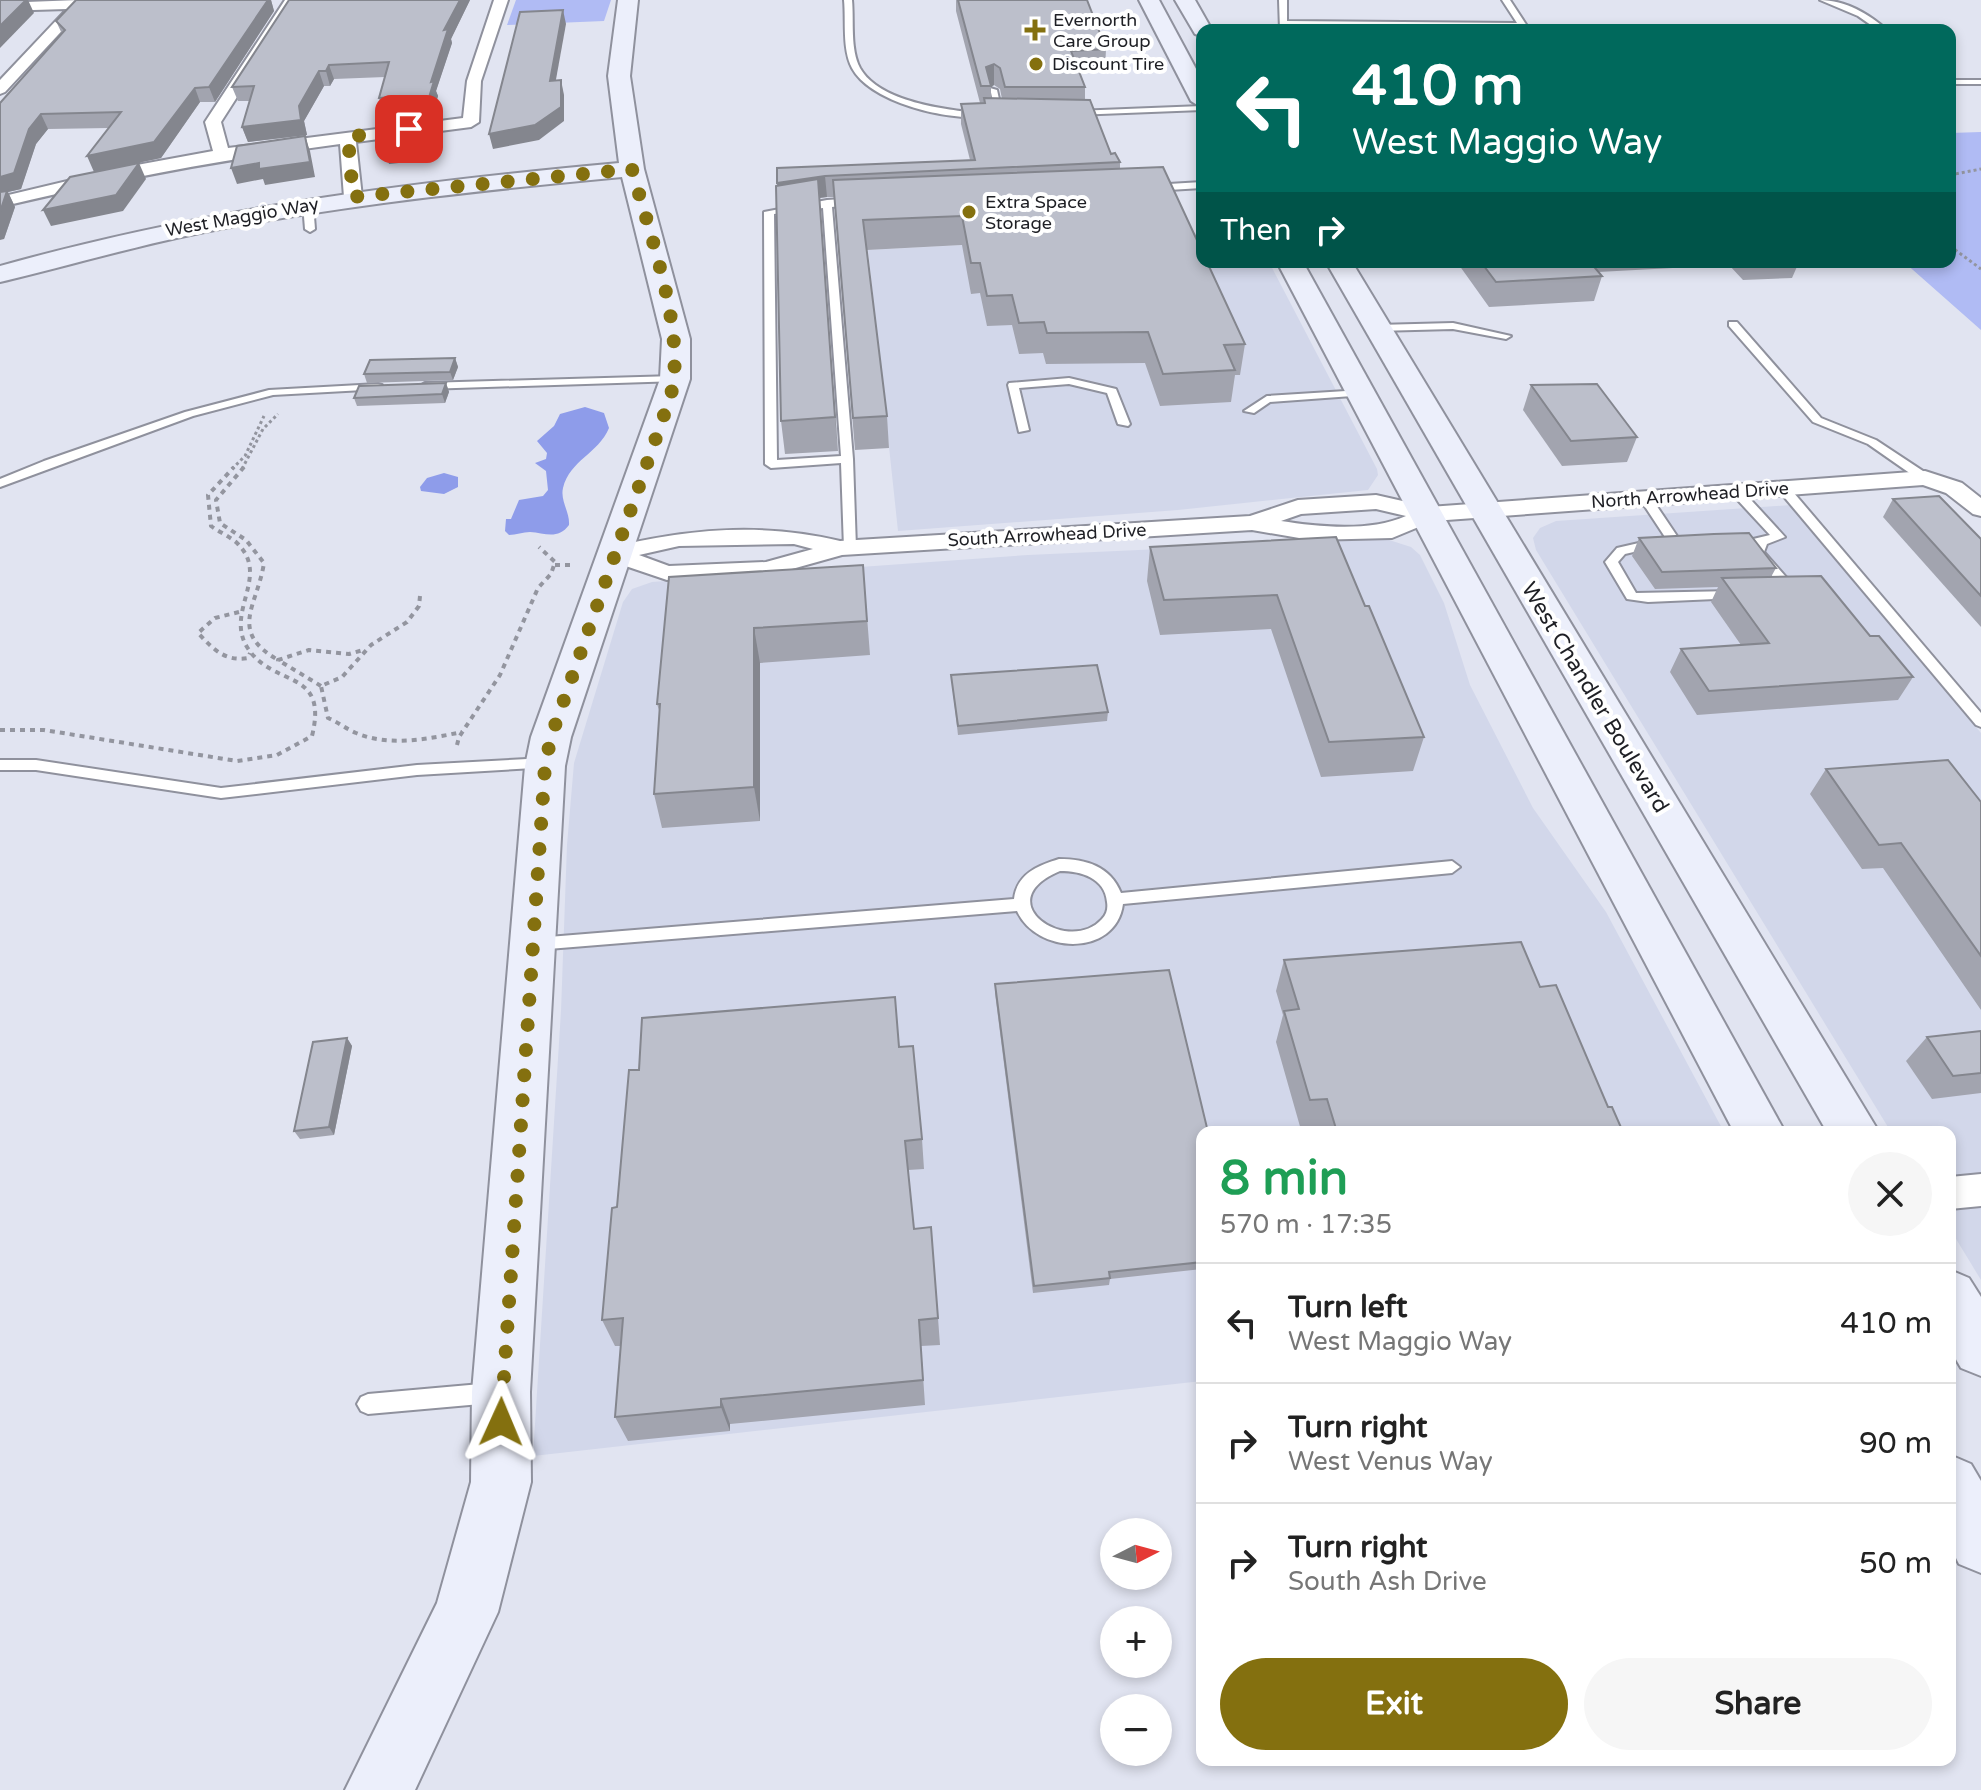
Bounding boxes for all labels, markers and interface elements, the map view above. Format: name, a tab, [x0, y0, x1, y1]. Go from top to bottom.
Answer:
place label: Evernorth Care Group	[1053, 9, 1151, 52]
marker: Evernorth Care Group	[1024, 19, 1046, 41]
place label: Discount Tire	[1052, 53, 1164, 75]
text: 410 m	[1352, 53, 1523, 120]
marker: Discount Tire	[1027, 55, 1045, 73]
icon: left	[1220, 56, 1324, 160]
pin	[375, 95, 443, 163]
icon: arrive	[387, 107, 431, 151]
text: West Maggio Way	[1352, 121, 1662, 164]
place label: Extra Space Storage	[985, 191, 1087, 234]
street label: West Maggio Way	[164, 193, 321, 241]
marker: Extra Space Storage	[960, 203, 978, 221]
icon: right	[1308, 208, 1352, 252]
text: Then	[1220, 212, 1292, 249]
street label: North Arrowhead Drive	[1590, 477, 1790, 513]
street label: South Arrowhead Drive	[947, 519, 1147, 551]
street label: West Chandler Boulevard	[1516, 578, 1674, 817]
text: 8 min	[1220, 1150, 1348, 1208]
button: close	[1848, 1152, 1932, 1236]
text: 570 m · 17:35	[1220, 1209, 1392, 1240]
text: Turn left	[1288, 1289, 1407, 1326]
icon: left	[1220, 1301, 1264, 1345]
text: 410 m	[1840, 1305, 1932, 1342]
text: West Maggio Way	[1288, 1326, 1512, 1357]
position arrow	[459, 1380, 543, 1464]
text: Turn right	[1288, 1409, 1428, 1446]
icon: right	[1220, 1421, 1264, 1465]
text: 90 m	[1859, 1425, 1932, 1462]
text: West Venus Way	[1288, 1446, 1493, 1477]
north arrow	[1100, 1518, 1172, 1590]
map controls	[1100, 1518, 1172, 1766]
text: Turn right	[1288, 1529, 1428, 1566]
icon: right	[1220, 1541, 1264, 1585]
text: 50 m	[1859, 1545, 1932, 1582]
text: South Ash Drive	[1288, 1566, 1487, 1597]
button: +	[1100, 1606, 1172, 1678]
button: Exit	[1220, 1658, 1568, 1750]
button: Share	[1584, 1658, 1932, 1750]
button: −	[1100, 1694, 1172, 1766]

